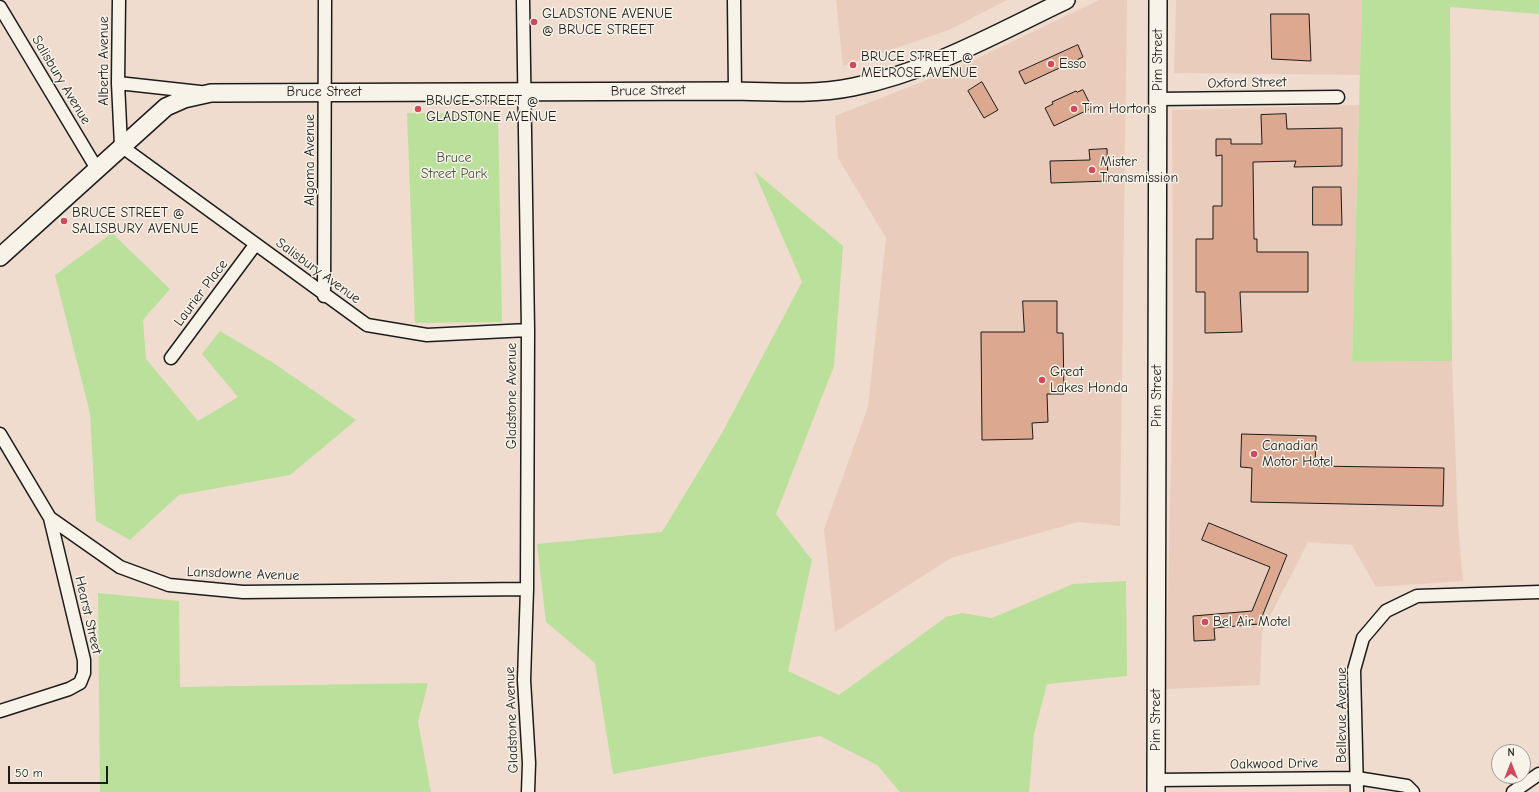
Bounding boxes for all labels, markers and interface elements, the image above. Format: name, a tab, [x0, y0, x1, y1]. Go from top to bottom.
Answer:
place label: GLADSTONE AVENUE @ BRUCE STREET	[542, 6, 672, 38]
street label: Alberta Avenue	[96, 16, 112, 106]
marker: GLADSTONE AVENUE @ BRUCE STREET	[529, 17, 539, 27]
street label: Pim Street	[1150, 29, 1166, 91]
street label: Salisbury Avenue	[28, 32, 94, 128]
place label: BRUCE STREET @ MELROSE AVENUE	[861, 49, 977, 82]
place label: Esso	[1059, 56, 1086, 72]
marker: Esso	[1046, 59, 1056, 69]
marker: BRUCE STREET @ MELROSE AVENUE	[848, 60, 858, 70]
street label: Oxford Street	[1207, 74, 1287, 92]
street label: Bruce Street	[610, 82, 686, 100]
street label: Bruce Street	[287, 84, 361, 100]
place label: BRUCE STREET @ GLADSTONE AVENUE	[426, 93, 556, 126]
place label: Tim Hortons	[1082, 101, 1156, 117]
marker: BRUCE STREET @ GLADSTONE AVENUE	[413, 104, 423, 114]
marker: Tim Hortons	[1069, 104, 1079, 114]
street label: Algoma Avenue	[302, 114, 318, 206]
park label: Bruce Street Park	[421, 150, 487, 182]
place label: Mister Transmission	[1100, 154, 1178, 186]
marker: Mister Transmission	[1087, 165, 1097, 175]
place label: BRUCE STREET @ SALISBURY AVENUE	[72, 205, 199, 238]
marker: BRUCE STREET @ SALISBURY AVENUE	[59, 216, 69, 226]
street label: Salisbury Avenue	[272, 235, 364, 307]
street label: Laurier Place	[171, 256, 231, 330]
street label: Gladstone Avenue	[504, 343, 520, 449]
place label: Great Lakes Honda	[1050, 364, 1128, 396]
street label: Pim Street	[1149, 365, 1165, 427]
marker: Great Lakes Honda	[1037, 375, 1047, 385]
place label: Canadian Motor Hotel	[1262, 438, 1333, 470]
marker: Canadian Motor Hotel	[1249, 449, 1259, 459]
street label: Lansdowne Avenue	[186, 564, 300, 584]
street label: Hearst Street	[71, 574, 105, 656]
place label: Bel Air Motel	[1213, 614, 1291, 630]
marker: Bel Air Motel	[1200, 617, 1210, 627]
street label: Gladstone Avenue	[502, 666, 522, 774]
street label: Bellevue Avenue	[1334, 667, 1350, 763]
street label: Pim Street	[1148, 689, 1164, 751]
north arrow	[1491, 744, 1531, 784]
text: N	[1507, 746, 1515, 759]
street label: Oakwood Drive	[1230, 755, 1318, 773]
scale bar	[10, 758, 110, 784]
text: 50 m	[15, 766, 43, 780]

